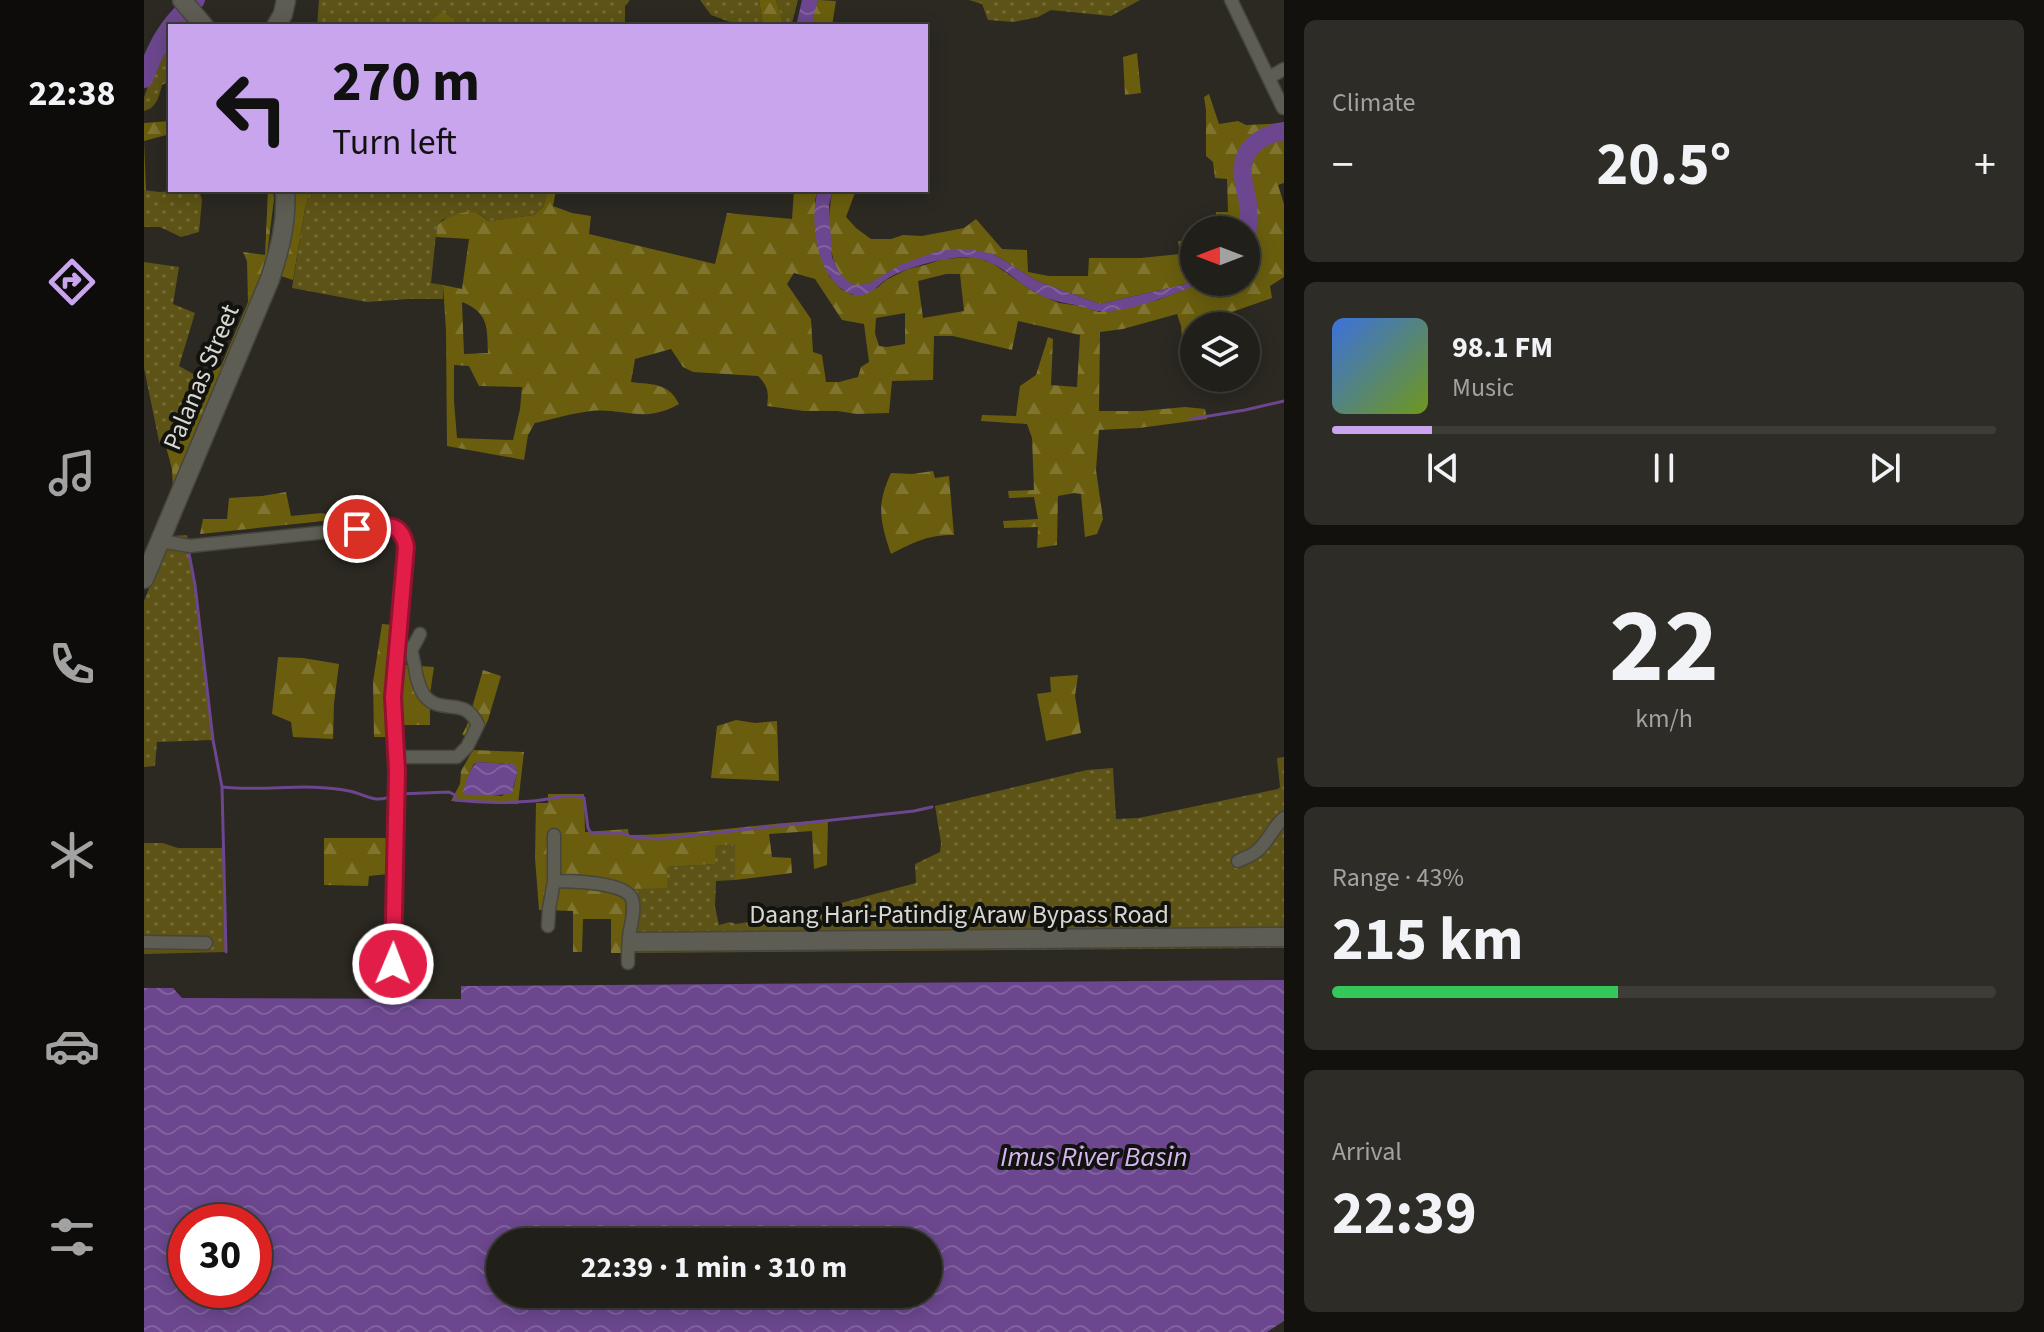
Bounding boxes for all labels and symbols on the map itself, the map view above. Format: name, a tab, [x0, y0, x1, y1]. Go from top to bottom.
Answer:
north arrow	[1180, 216, 1260, 296]
street label: Palanas Street	[154, 298, 248, 456]
pin	[323, 495, 391, 563]
street label: Daang Hari-Patindig Araw Bypass Road	[749, 896, 1169, 933]
position arrow	[351, 922, 435, 1006]
water label: Imus River Basin	[1000, 1137, 1188, 1177]
speed limit sign: 30	[168, 1204, 272, 1308]

